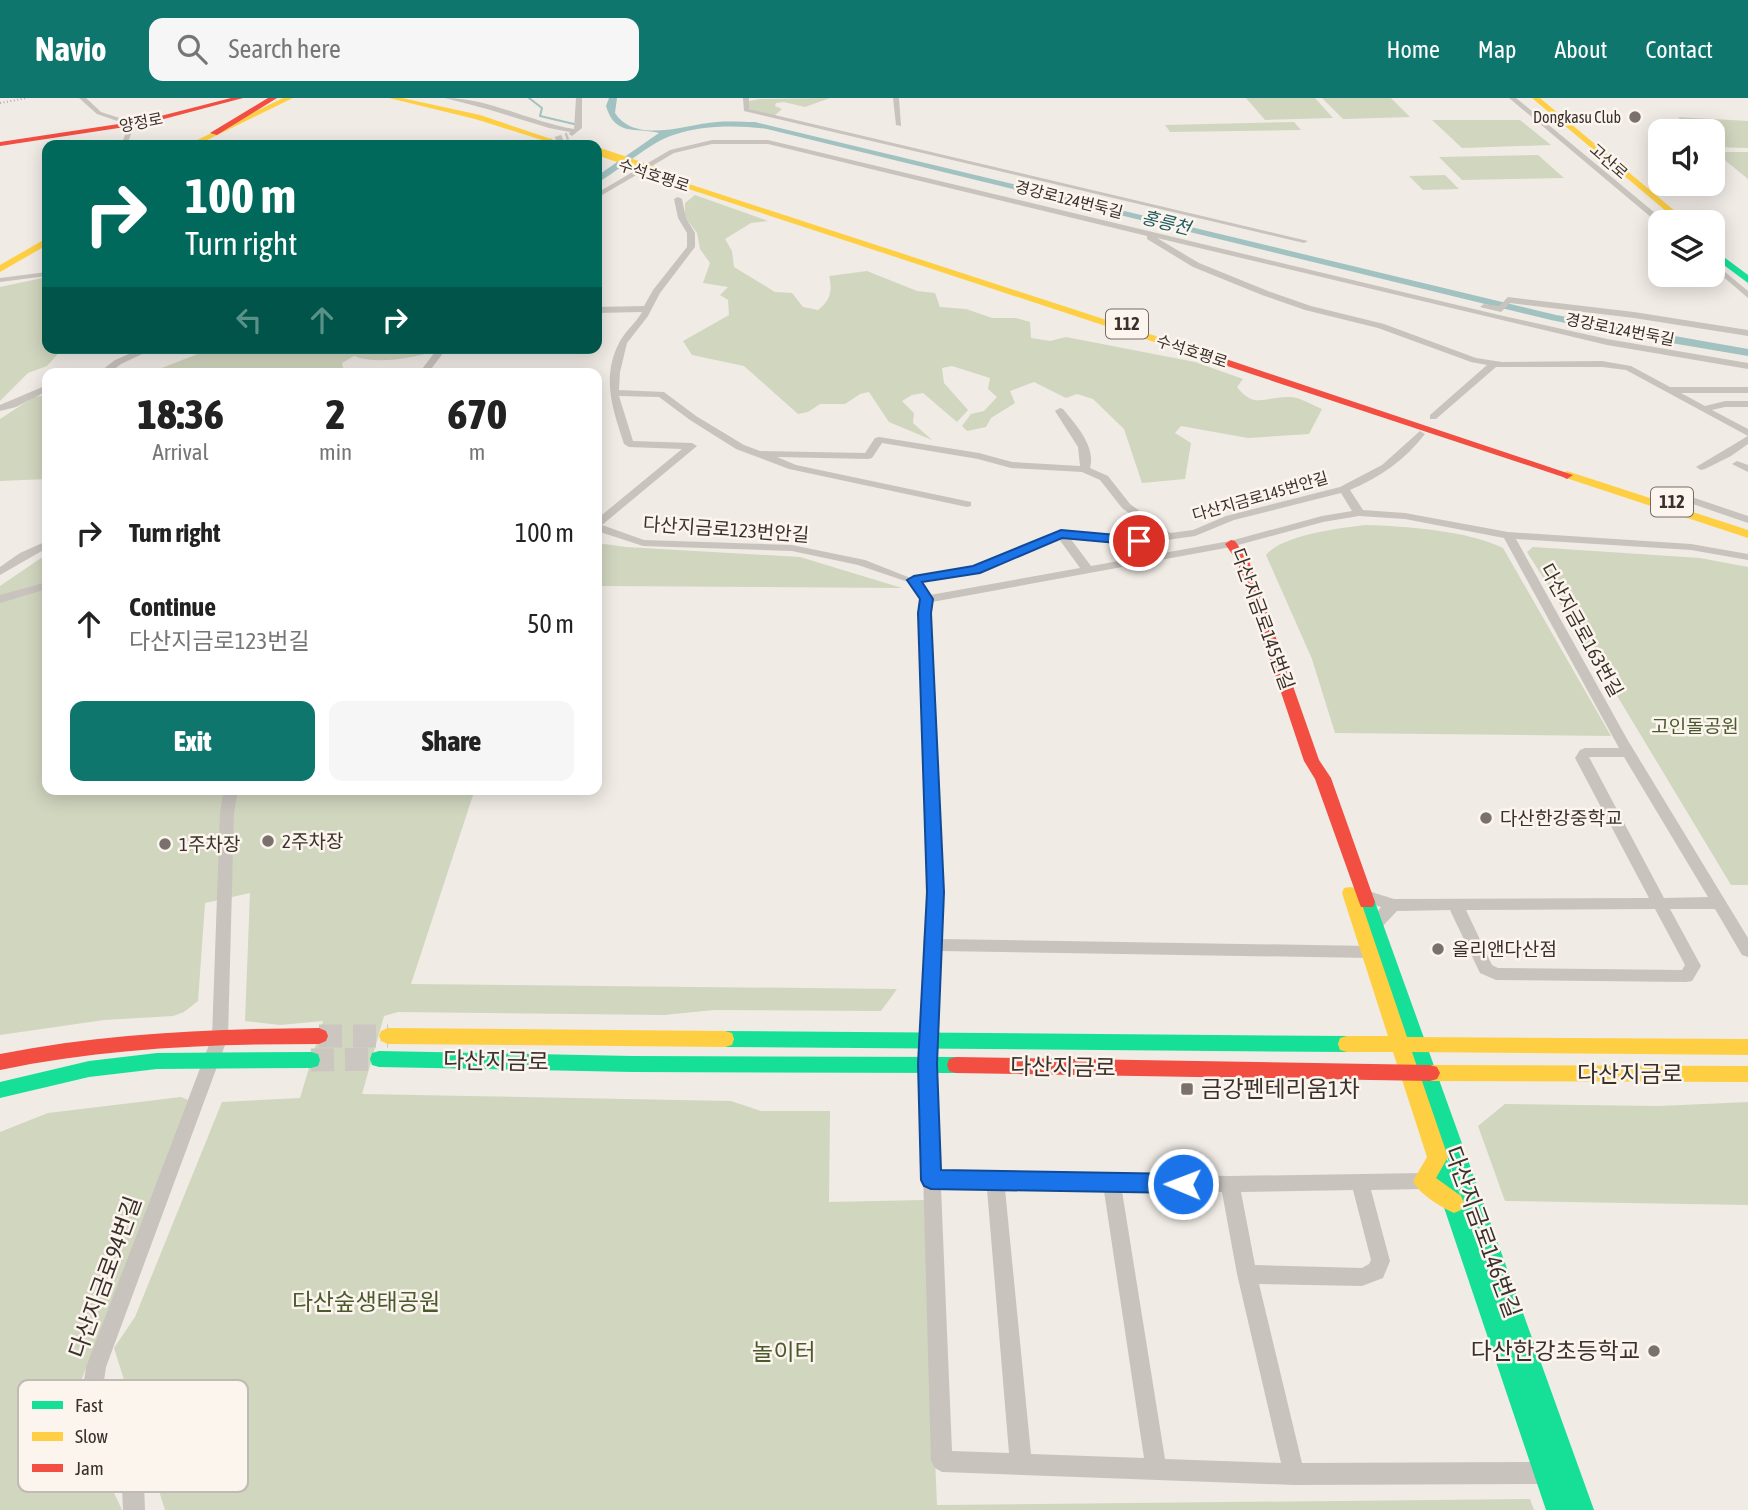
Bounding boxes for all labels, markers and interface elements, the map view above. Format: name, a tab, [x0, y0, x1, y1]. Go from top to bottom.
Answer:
search box	[149, 18, 639, 81]
text: Navio	[35, 30, 107, 68]
icon: search	[173, 30, 211, 68]
text: Search here	[229, 34, 341, 64]
text: Home	[1386, 36, 1440, 63]
text: Map	[1478, 36, 1516, 63]
text: About	[1554, 36, 1607, 63]
text: Contact	[1645, 36, 1713, 63]
place label: Dongkasu Club	[1533, 108, 1621, 127]
street label: 양정로	[118, 109, 165, 135]
marker: Dongkasu Club	[1627, 109, 1643, 125]
map controls	[1648, 119, 1725, 287]
button: sound	[1648, 119, 1725, 196]
street label: 고산로	[1586, 140, 1632, 182]
street label: 수석호평로	[616, 155, 692, 195]
text: 100 m	[185, 167, 296, 223]
icon: right	[70, 168, 161, 259]
street label: 경강로124번둑길	[1013, 177, 1125, 221]
water label: 홍릉천	[1139, 206, 1195, 239]
button: layers	[1648, 210, 1725, 287]
text: Turn right	[185, 225, 298, 262]
icon: left	[230, 301, 268, 339]
icon: ahead	[303, 301, 341, 339]
icon: right	[376, 301, 414, 339]
road number: 112	[1106, 309, 1148, 338]
street label: 경강로124번둑길	[1564, 310, 1676, 348]
street label: 수석호평로	[1154, 331, 1230, 371]
text: 18:36	[137, 390, 224, 438]
text: 2	[326, 390, 345, 438]
text: 670	[447, 390, 507, 438]
text: Arrival	[152, 439, 209, 465]
text: min	[319, 439, 352, 465]
text: m	[469, 439, 485, 465]
street label: 다산지금로145번안길	[1190, 468, 1330, 524]
road number: 112	[1651, 488, 1693, 516]
pin	[1109, 511, 1169, 571]
street label: 다산지금로123번안길	[642, 512, 810, 546]
icon: right	[70, 514, 108, 552]
text: Turn right	[129, 518, 220, 548]
text: 100 m	[515, 518, 574, 548]
icon: arrive	[1120, 522, 1158, 560]
street label: 다산지금로145번길	[1227, 545, 1299, 693]
street label: 다산지금로163번길	[1536, 559, 1628, 701]
text: Continue	[129, 592, 216, 622]
icon: ahead	[70, 605, 108, 643]
text: 50 m	[527, 609, 574, 639]
text: 다산지금로123번길	[129, 628, 310, 654]
button: Exit	[70, 701, 315, 781]
button: Share	[329, 701, 574, 781]
park label: 고인돌공원	[1651, 715, 1739, 737]
place label: 다산한강중학교	[1500, 807, 1622, 829]
marker: 다산한강중학교	[1478, 810, 1494, 826]
place label: 2주차장	[282, 830, 343, 852]
place label: 1주차장	[179, 833, 240, 855]
marker: 2주차장	[260, 833, 276, 849]
marker: 1주차장	[157, 836, 173, 852]
place label: 올리앤다산점	[1452, 938, 1557, 960]
marker: 올리앤다산점	[1430, 941, 1446, 957]
street label: 다산지금로	[443, 1047, 549, 1075]
street label: 다산지금로	[1010, 1053, 1116, 1081]
street label: 다산지금로	[1577, 1061, 1683, 1087]
place label: 금강펜테리움1차	[1201, 1076, 1360, 1102]
marker: 금강펜테리움1차	[1179, 1081, 1195, 1097]
street label: 다산지금로146번길	[1440, 1143, 1526, 1321]
position arrow	[1146, 1147, 1220, 1221]
street label: 다산지금로94번길	[64, 1193, 146, 1361]
park label: 다산숲생태공원	[292, 1289, 440, 1315]
place label: 다산한강초등학교	[1471, 1338, 1640, 1364]
park label: 놀이터	[752, 1339, 816, 1365]
marker: 다산한강초등학교	[1646, 1343, 1662, 1359]
legend	[18, 1380, 248, 1492]
text: Fast	[75, 1394, 103, 1416]
text: Slow	[75, 1425, 109, 1447]
text: Jam	[75, 1457, 104, 1479]

